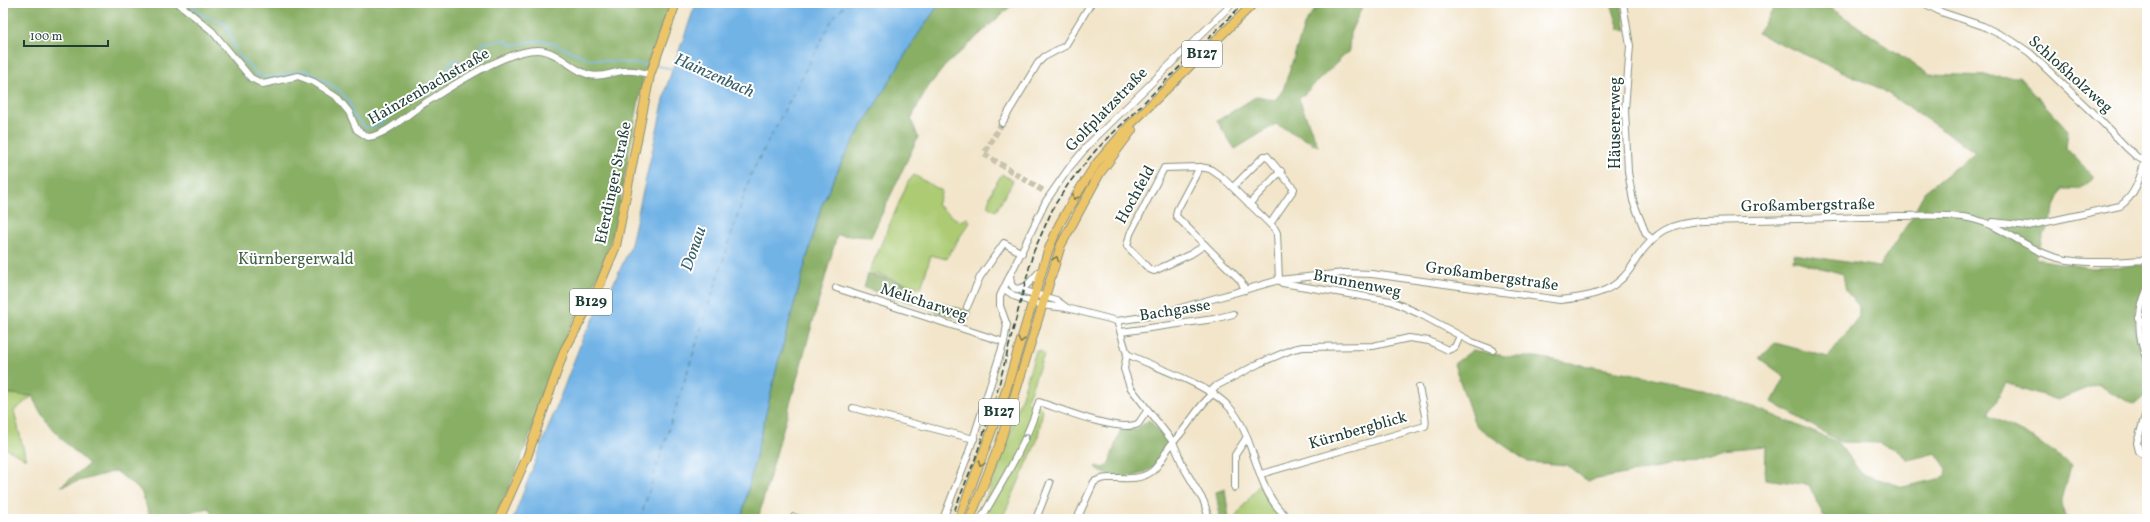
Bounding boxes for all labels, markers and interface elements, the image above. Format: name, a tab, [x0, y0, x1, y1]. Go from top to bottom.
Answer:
scale bar	[24, 22, 108, 48]
text: 100 m	[30, 29, 63, 45]
street label: Schloßholzweg	[2023, 31, 2117, 119]
road number: B127	[1182, 41, 1222, 67]
street label: Hainzenbachstraße	[364, 43, 494, 131]
water label: Hainzenbach	[670, 48, 758, 104]
street label: Golfplatzstraße	[1061, 63, 1153, 157]
street label: Häusererweg	[1605, 77, 1627, 169]
street label: Eferdinger Straße	[590, 120, 638, 246]
street label: Hochfeld	[1111, 162, 1161, 228]
one-way arrow	[1072, 193, 1079, 200]
street label: Großambergstraße	[1741, 194, 1875, 218]
water label: Donau	[676, 223, 712, 274]
park label: Kürnbergerwald	[238, 249, 354, 271]
one-way arrow	[1051, 255, 1060, 262]
street label: Großambergstraße	[1424, 257, 1560, 297]
street label: Brunnenweg	[1311, 265, 1403, 303]
street label: Melicharweg	[877, 279, 971, 327]
road number: B129	[570, 289, 612, 315]
street label: Bachgasse	[1138, 295, 1212, 327]
one-way arrow	[1017, 336, 1026, 343]
road number: B127	[979, 399, 1019, 425]
street label: Kürnbergblick	[1306, 406, 1410, 455]
one-way arrow	[1022, 432, 1030, 440]
one-way arrow	[977, 460, 986, 467]

